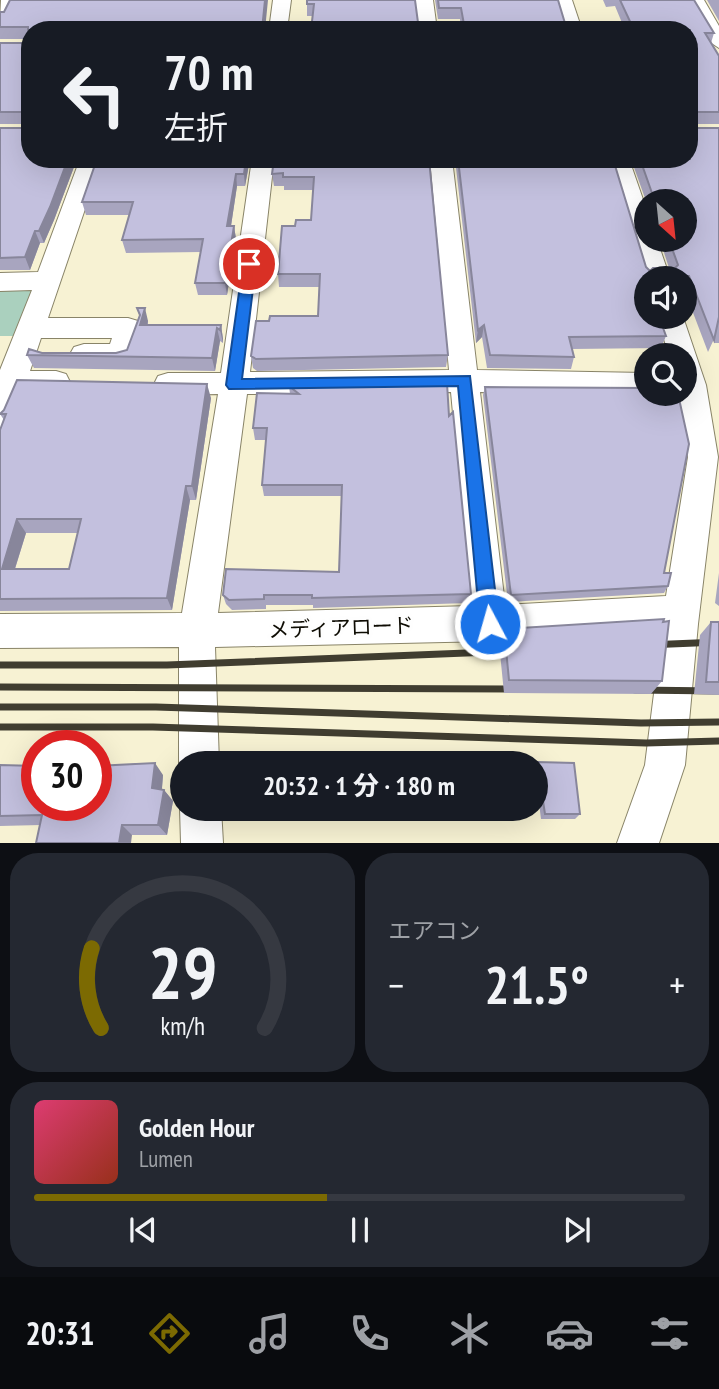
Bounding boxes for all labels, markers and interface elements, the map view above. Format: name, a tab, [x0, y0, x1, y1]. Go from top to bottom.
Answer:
text: 70 m	[164, 40, 253, 104]
icon: left	[49, 49, 140, 140]
text: 左折	[164, 106, 228, 148]
north arrow	[634, 189, 696, 252]
map controls	[634, 189, 697, 406]
pin	[219, 234, 279, 294]
icon: arrive	[230, 245, 268, 283]
button: sound	[634, 266, 697, 329]
button: search	[634, 343, 697, 406]
position arrow	[453, 587, 527, 661]
street label: メディアロード	[268, 611, 414, 644]
speed limit sign: 30	[21, 730, 112, 821]
text: 20:32 · 1 分 · 180 m	[263, 769, 455, 802]
text: エアコン	[389, 916, 481, 945]
text: 29	[147, 925, 217, 1019]
text: 21.5°	[484, 951, 589, 1018]
text: −	[389, 960, 404, 1009]
text: +	[669, 960, 685, 1009]
text: km/h	[160, 1010, 204, 1042]
text: Golden Hour	[139, 1111, 254, 1144]
text: Lumen	[139, 1144, 193, 1173]
icon: previous	[124, 1211, 162, 1249]
icon: pause	[341, 1211, 379, 1249]
icon: next	[558, 1211, 596, 1249]
icon: directions	[145, 1309, 194, 1358]
icon: music	[245, 1309, 294, 1358]
icon: phone	[345, 1309, 394, 1358]
icon: climate	[445, 1309, 494, 1358]
icon: car	[545, 1309, 594, 1358]
icon: filters	[645, 1309, 694, 1358]
text: 20:31	[25, 1312, 95, 1354]

